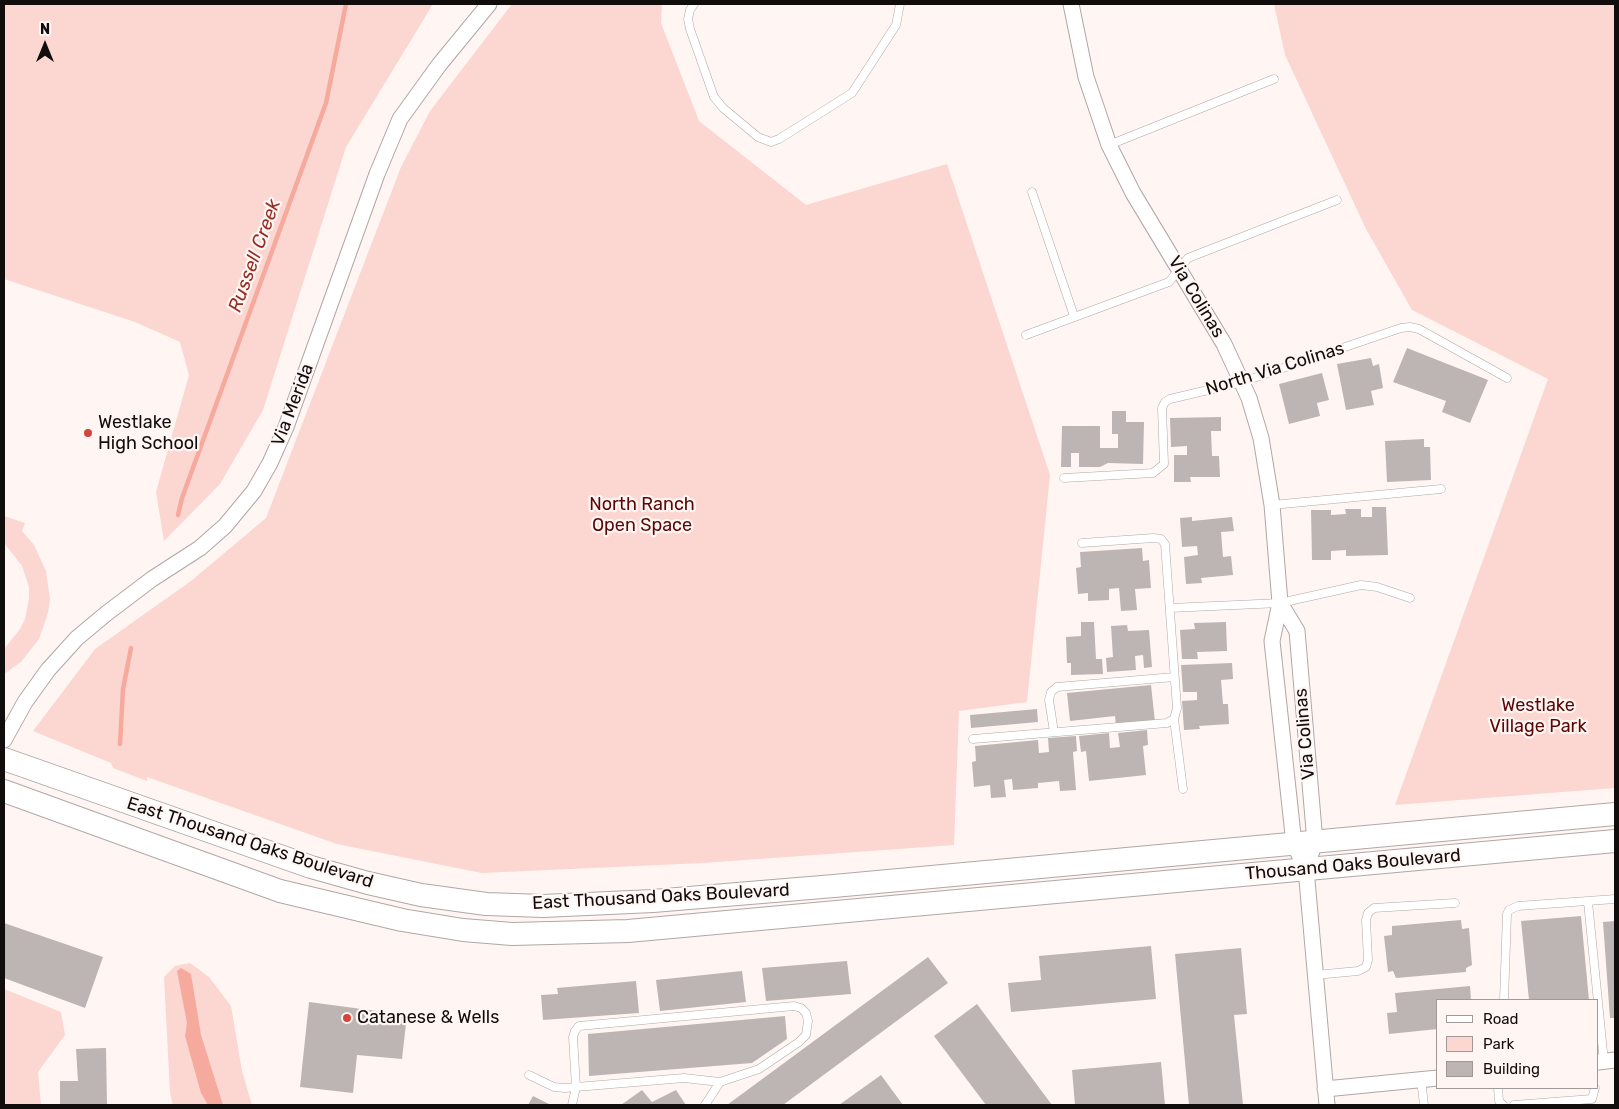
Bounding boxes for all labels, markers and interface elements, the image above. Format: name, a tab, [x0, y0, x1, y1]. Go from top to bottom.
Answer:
north arrow	[20, 20, 70, 70]
text: N	[40, 21, 50, 38]
water label: Russell Creek	[224, 196, 286, 316]
street label: Via Colinas	[1163, 252, 1229, 342]
street label: North Via Colinas	[1203, 338, 1347, 400]
street label: Via Merida	[267, 361, 319, 449]
place label: Westlake High School	[98, 412, 198, 454]
marker: Westlake High School	[82, 427, 94, 439]
park label: North Ranch Open Space	[589, 494, 695, 536]
street label: Via Colinas	[1290, 687, 1320, 781]
park label: Westlake Village Park	[1489, 695, 1587, 738]
street label: East Thousand Oaks Boulevard	[124, 793, 376, 893]
street label: Thousand Oaks Boulevard	[1244, 845, 1462, 885]
street label: East Thousand Oaks Boulevard	[532, 879, 790, 915]
legend	[1436, 999, 1599, 1089]
place label: Catanese & Wells	[357, 1007, 499, 1029]
text: Road	[1483, 1010, 1519, 1028]
marker: Catanese & Wells	[341, 1012, 353, 1024]
text: Park	[1483, 1035, 1514, 1053]
text: Building	[1483, 1060, 1540, 1078]

